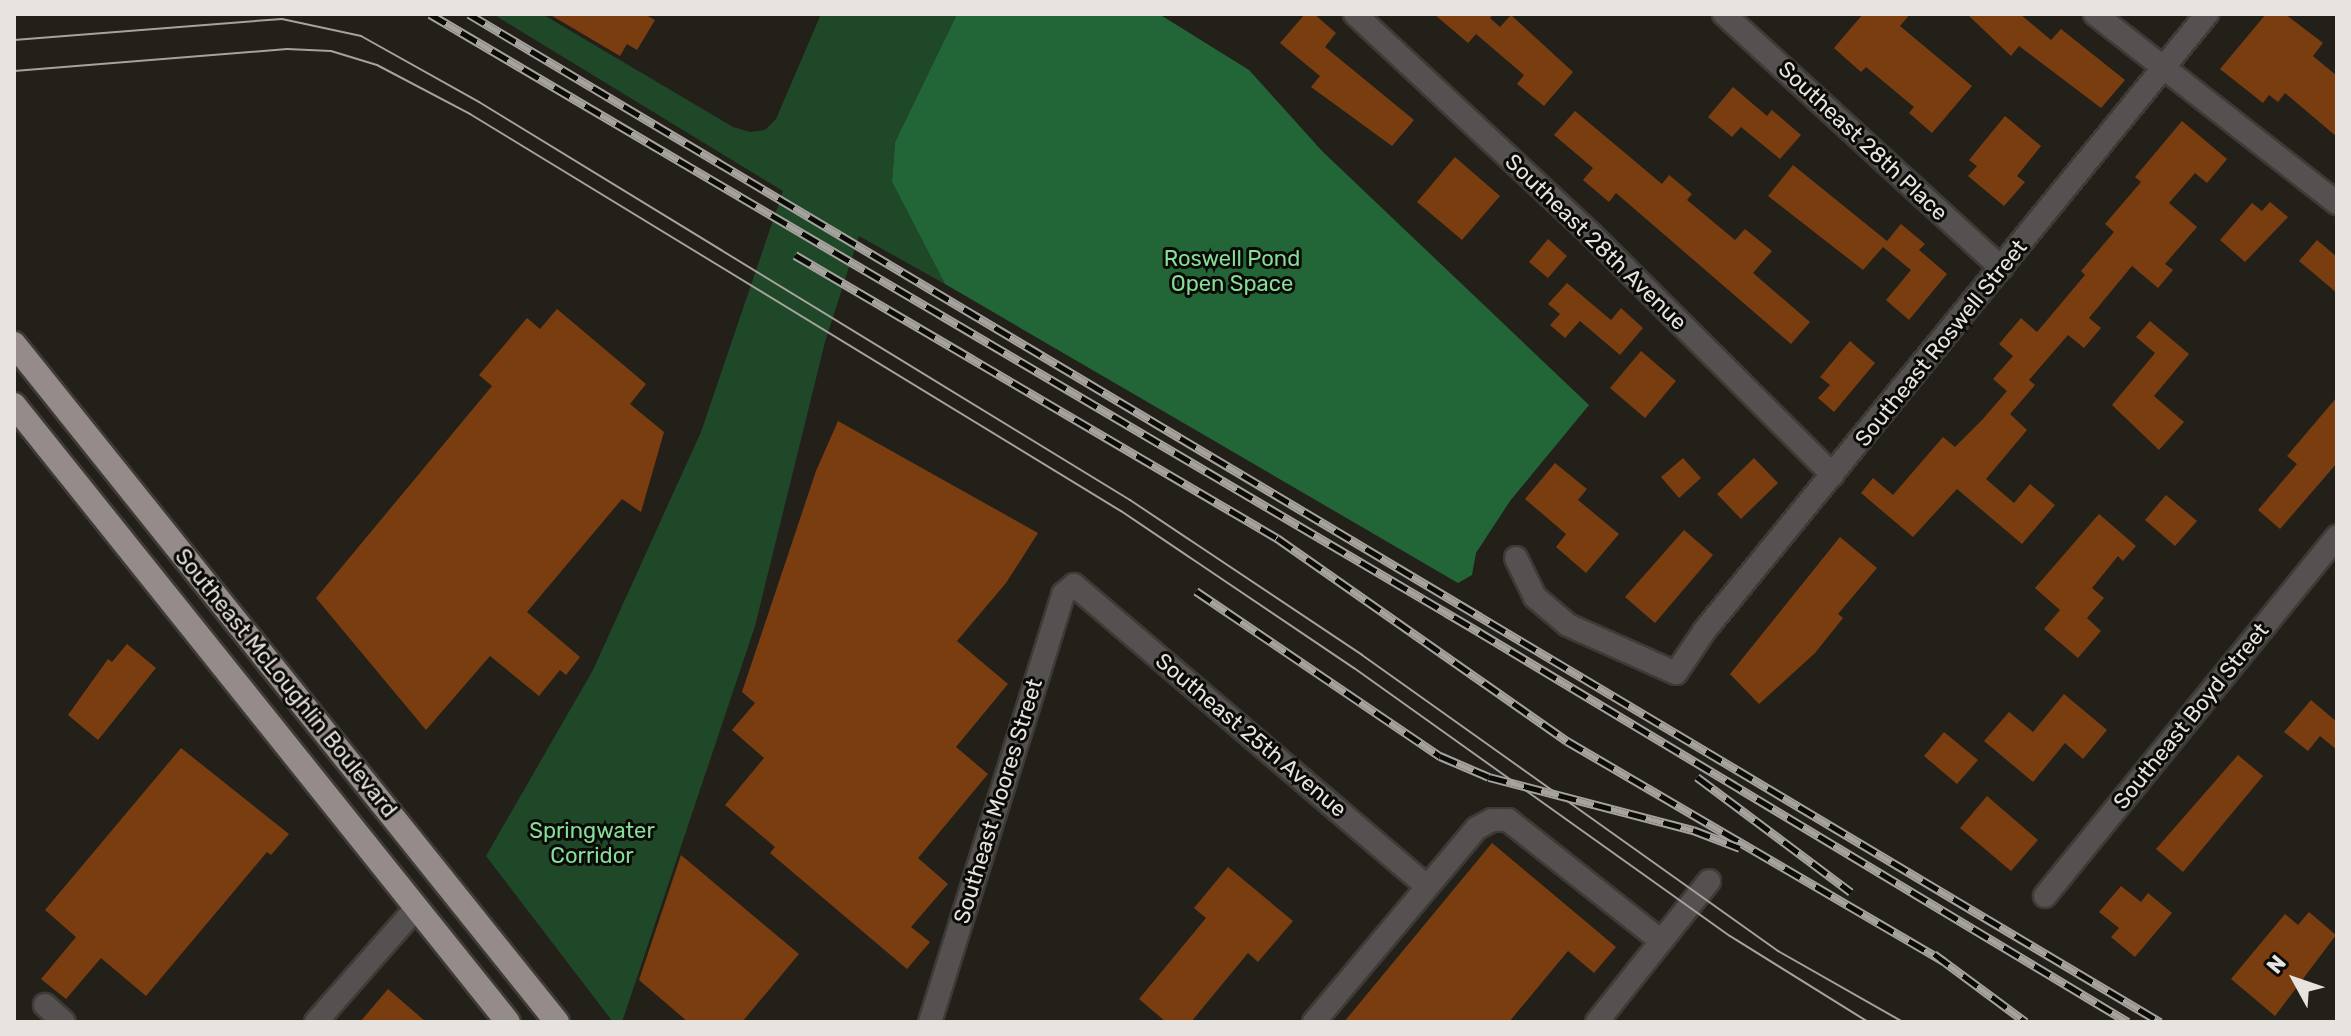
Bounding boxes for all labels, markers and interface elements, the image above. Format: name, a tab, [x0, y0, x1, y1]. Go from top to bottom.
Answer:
street label: Southeast 28th Place	[1773, 56, 1953, 226]
street label: Southeast 28th Avenue	[1500, 148, 1692, 336]
street label: Southeast Roswell Street	[1849, 234, 2033, 452]
park label: Roswell Pond Open Space	[1164, 245, 1300, 296]
street label: Southeast McLoughlin Boulevard	[169, 543, 403, 823]
street label: Southeast Boyd Street	[2108, 618, 2274, 814]
street label: Southeast 25th Avenue	[1150, 647, 1352, 823]
street label: Southeast Moores Street	[948, 675, 1048, 927]
park label: Springwater Corridor	[529, 817, 655, 868]
north arrow	[2255, 940, 2335, 1020]
text: N	[2261, 950, 2292, 979]

